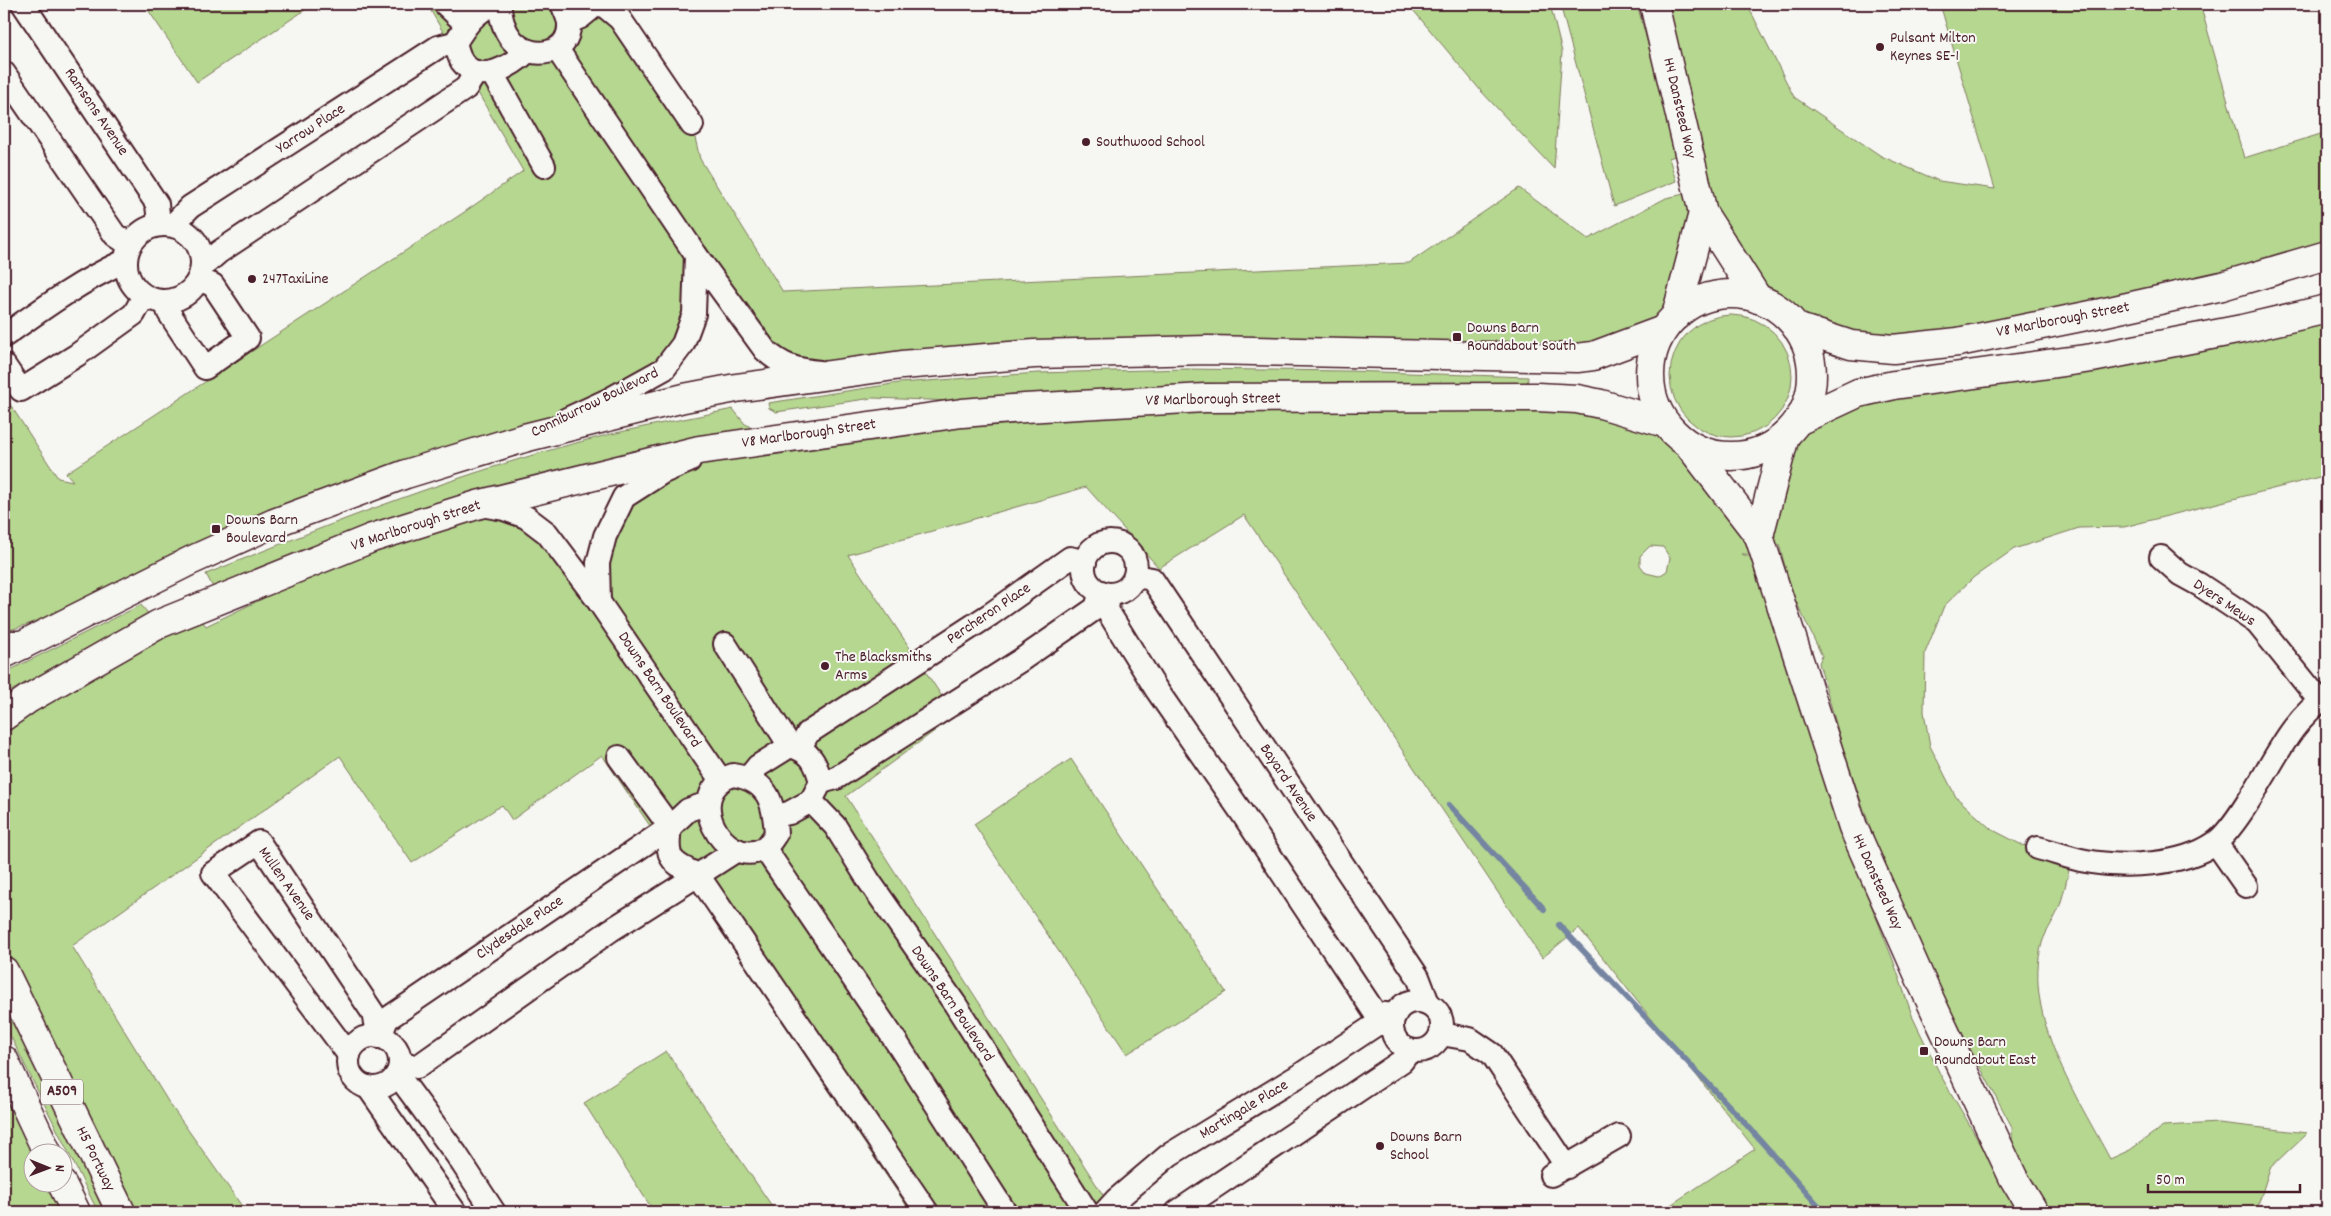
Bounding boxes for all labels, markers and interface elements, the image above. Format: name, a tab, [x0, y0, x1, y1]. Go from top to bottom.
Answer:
place label: Pulsant Milton Keynes SE-1	[1890, 27, 1976, 68]
marker: Pulsant Milton Keynes SE-1	[1874, 41, 1886, 53]
street label: H4 Dansteed Way	[1656, 55, 1702, 161]
street label: Ramsons Avenue	[58, 63, 134, 161]
street label: Yarrow Place	[272, 98, 350, 160]
place label: Southwood School	[1096, 131, 1205, 154]
marker: Southwood School	[1080, 136, 1092, 148]
place label: 247TaxiLine	[262, 268, 328, 291]
marker: 247TaxiLine	[246, 273, 258, 285]
street label: V8 Marlborough Street	[1994, 296, 2132, 344]
place label: Downs Barn Roundabout South	[1467, 317, 1576, 358]
marker: Downs Barn Roundabout South	[1451, 331, 1463, 343]
street label: Conniburrow Boulevard	[527, 362, 663, 444]
street label: V8 Marlborough Street	[1145, 387, 1281, 413]
street label: V8 Marlborough Street	[740, 413, 878, 455]
street label: V8 Marlborough Street	[348, 494, 484, 558]
place label: Downs Barn Boulevard	[226, 509, 298, 550]
marker: Downs Barn Boulevard	[210, 523, 222, 535]
street label: Dyers Mews	[2188, 573, 2260, 633]
street label: Percheron Place	[942, 577, 1036, 651]
street label: Downs Barn Boulevard	[612, 627, 706, 753]
place label: The Blacksmiths Arms	[835, 646, 932, 687]
marker: The Blacksmiths Arms	[819, 660, 831, 672]
street label: Bayard Avenue	[1253, 739, 1323, 827]
street label: H4 Dansteed Way	[1846, 830, 1909, 934]
street label: Mullen Avenue	[252, 842, 320, 926]
street label: Clydesdale Place	[472, 890, 568, 966]
street label: Downs Barn Boulevard	[905, 941, 999, 1067]
place label: Downs Barn Roundabout East	[1934, 1031, 2036, 1072]
marker: Downs Barn Roundabout East	[1918, 1045, 1930, 1057]
street label: Martingale Place	[1195, 1074, 1293, 1146]
road number: A509	[41, 1080, 83, 1104]
street label: H5 Portway	[69, 1123, 121, 1196]
place label: Downs Barn School	[1390, 1126, 1462, 1167]
marker: Downs Barn School	[1374, 1140, 1386, 1152]
north arrow	[22, 1144, 72, 1194]
scale bar	[2148, 1161, 2301, 1193]
text: N	[49, 1165, 69, 1172]
text: 50 m	[2156, 1170, 2185, 1192]

